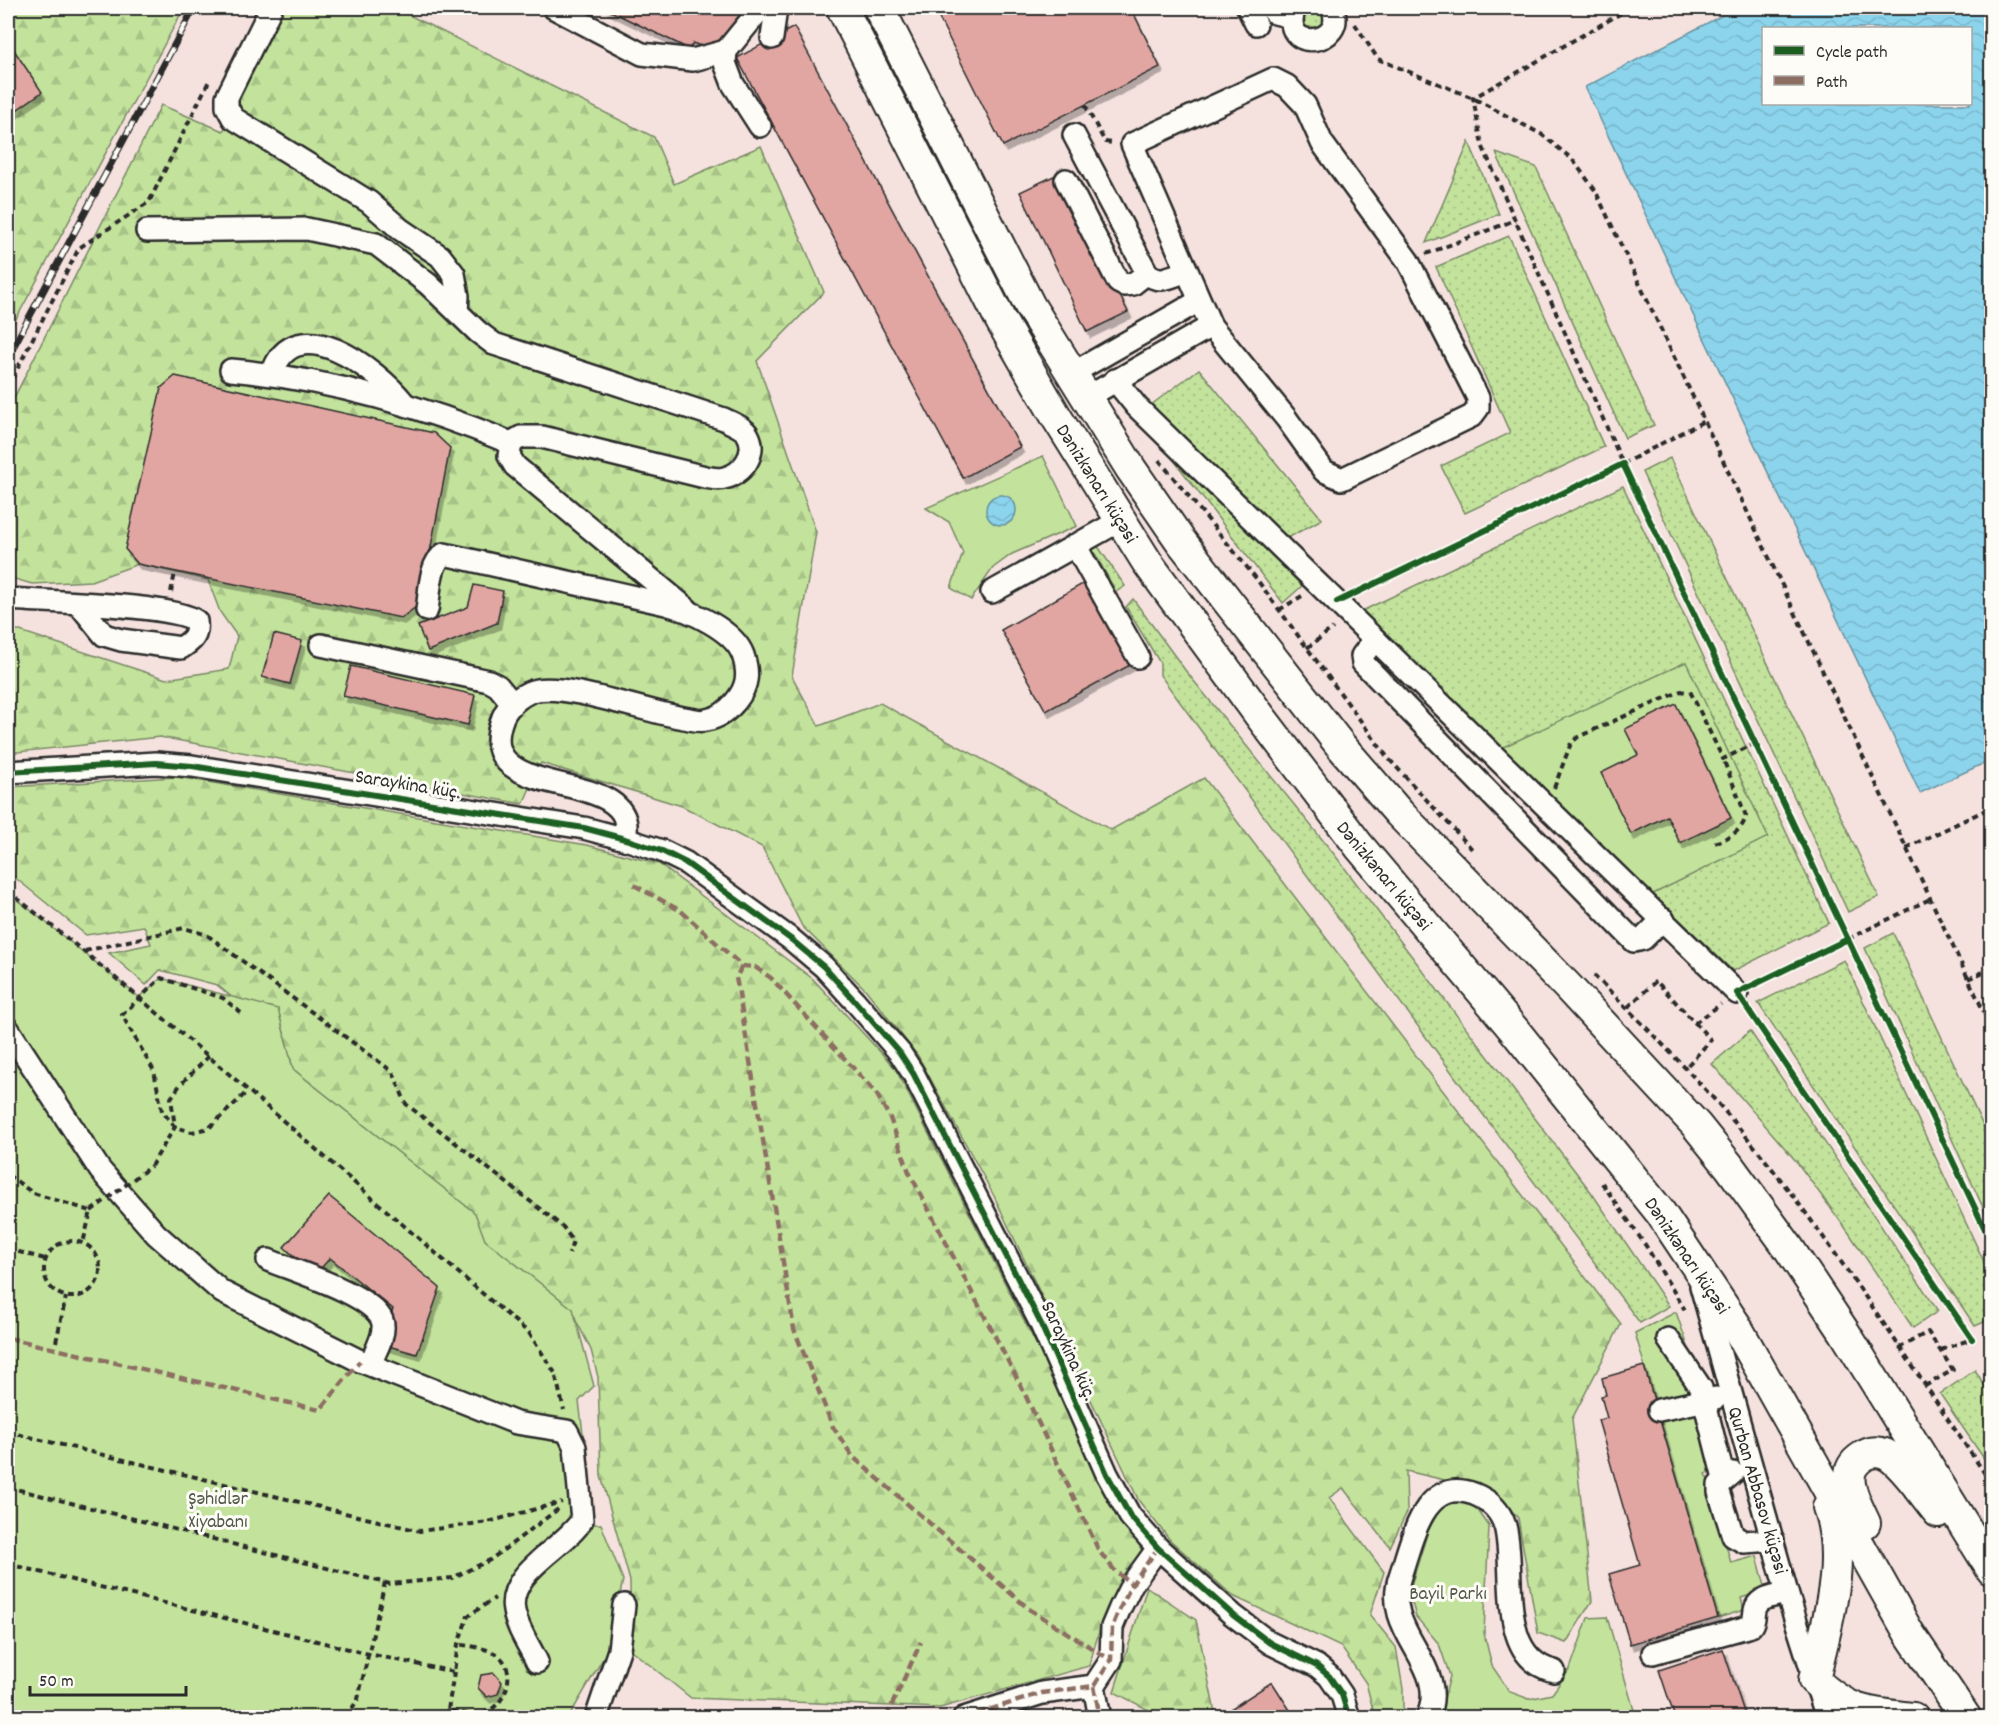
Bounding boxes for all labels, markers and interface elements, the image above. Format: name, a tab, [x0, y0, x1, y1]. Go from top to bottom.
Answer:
legend	[1762, 27, 1972, 105]
text: Cycle path	[1816, 41, 1887, 66]
text: Path	[1816, 71, 1848, 96]
street label: Dənizkənarı küçəsi	[1048, 420, 1143, 550]
street label: Saraykina küç.	[353, 764, 462, 808]
street label: Dənizkənarı küçəsi	[1328, 816, 1437, 938]
street label: Dənizkənarı küçəsi	[1636, 1193, 1735, 1321]
street label: Saraykina küç.	[1032, 1297, 1102, 1405]
street label: Qurban Abbasov küçəsi	[1719, 1404, 1793, 1578]
park label: Şəhidlər Xiyabanı	[188, 1486, 248, 1537]
park label: Bayil Parkı	[1409, 1581, 1487, 1609]
scale bar	[30, 1659, 186, 1697]
text: 50 m	[39, 1670, 74, 1695]

